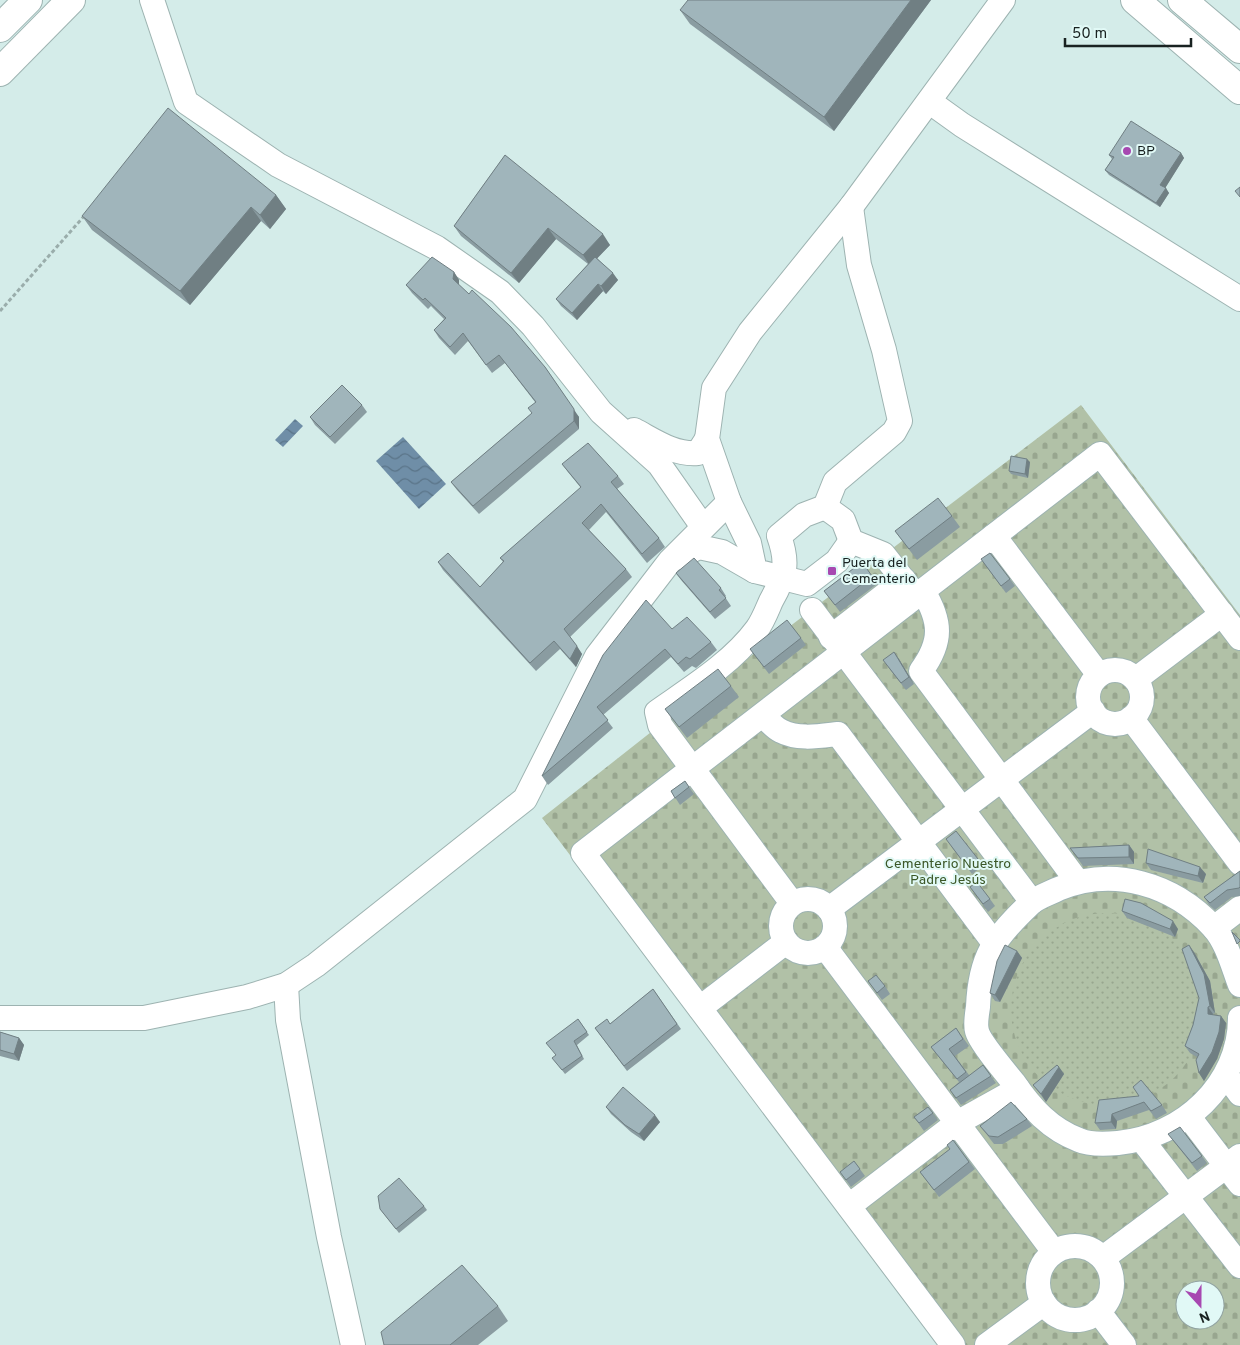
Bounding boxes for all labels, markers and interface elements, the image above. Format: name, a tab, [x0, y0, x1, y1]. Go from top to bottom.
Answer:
scale bar	[1065, 15, 1191, 47]
text: 50 m	[1072, 25, 1107, 44]
place label: BP	[1137, 143, 1155, 160]
marker: BP	[1121, 145, 1133, 157]
place label: Puerta del Cementerio	[842, 555, 916, 588]
marker: Puerta del Cementerio	[826, 565, 838, 577]
park label: Cementerio Nuestro Padre Jesús	[885, 856, 1011, 889]
north arrow	[1175, 1280, 1225, 1330]
text: N	[1196, 1306, 1212, 1325]

